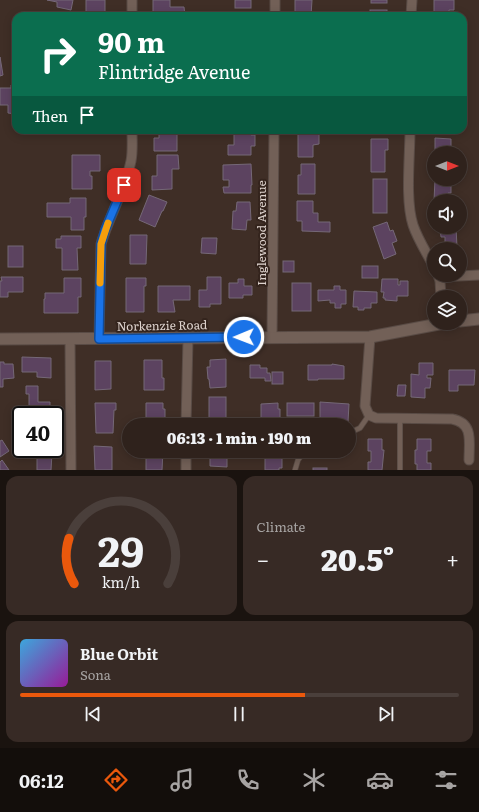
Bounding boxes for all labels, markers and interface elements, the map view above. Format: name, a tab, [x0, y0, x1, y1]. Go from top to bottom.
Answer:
text: 90 m	[98, 20, 165, 62]
icon: right	[32, 28, 84, 80]
text: Flintridge Avenue	[98, 58, 250, 85]
text: Then	[32, 104, 68, 127]
icon: arrive	[76, 104, 98, 126]
north arrow	[427, 146, 467, 186]
map controls	[427, 146, 467, 330]
pin	[107, 168, 141, 202]
icon: arrive	[113, 174, 135, 196]
street label: Inglewood Avenue	[252, 180, 270, 286]
button: sound	[427, 194, 467, 234]
button: search	[427, 242, 467, 282]
button: layers	[427, 290, 467, 330]
street label: Norkenzie Road	[117, 315, 208, 335]
position arrow	[223, 316, 265, 358]
speed limit sign: 40	[12, 406, 64, 458]
text: 06:13 · 1 min · 190 m	[167, 426, 311, 449]
text: 29	[98, 517, 144, 579]
text: Climate	[257, 517, 305, 536]
text: 20.5°	[321, 536, 395, 580]
text: −	[257, 542, 269, 575]
text: +	[446, 542, 459, 575]
text: km/h	[102, 570, 141, 591]
text: Blue Orbit	[80, 642, 158, 665]
text: Sona	[80, 665, 111, 684]
icon: previous	[82, 703, 104, 725]
icon: pause	[228, 703, 250, 725]
icon: next	[375, 703, 397, 725]
icon: directions	[102, 766, 130, 794]
icon: music	[168, 766, 196, 794]
icon: phone	[234, 766, 262, 794]
icon: climate	[300, 766, 328, 794]
icon: car	[366, 766, 394, 794]
icon: filters	[432, 766, 460, 794]
text: 06:12	[19, 767, 64, 794]

